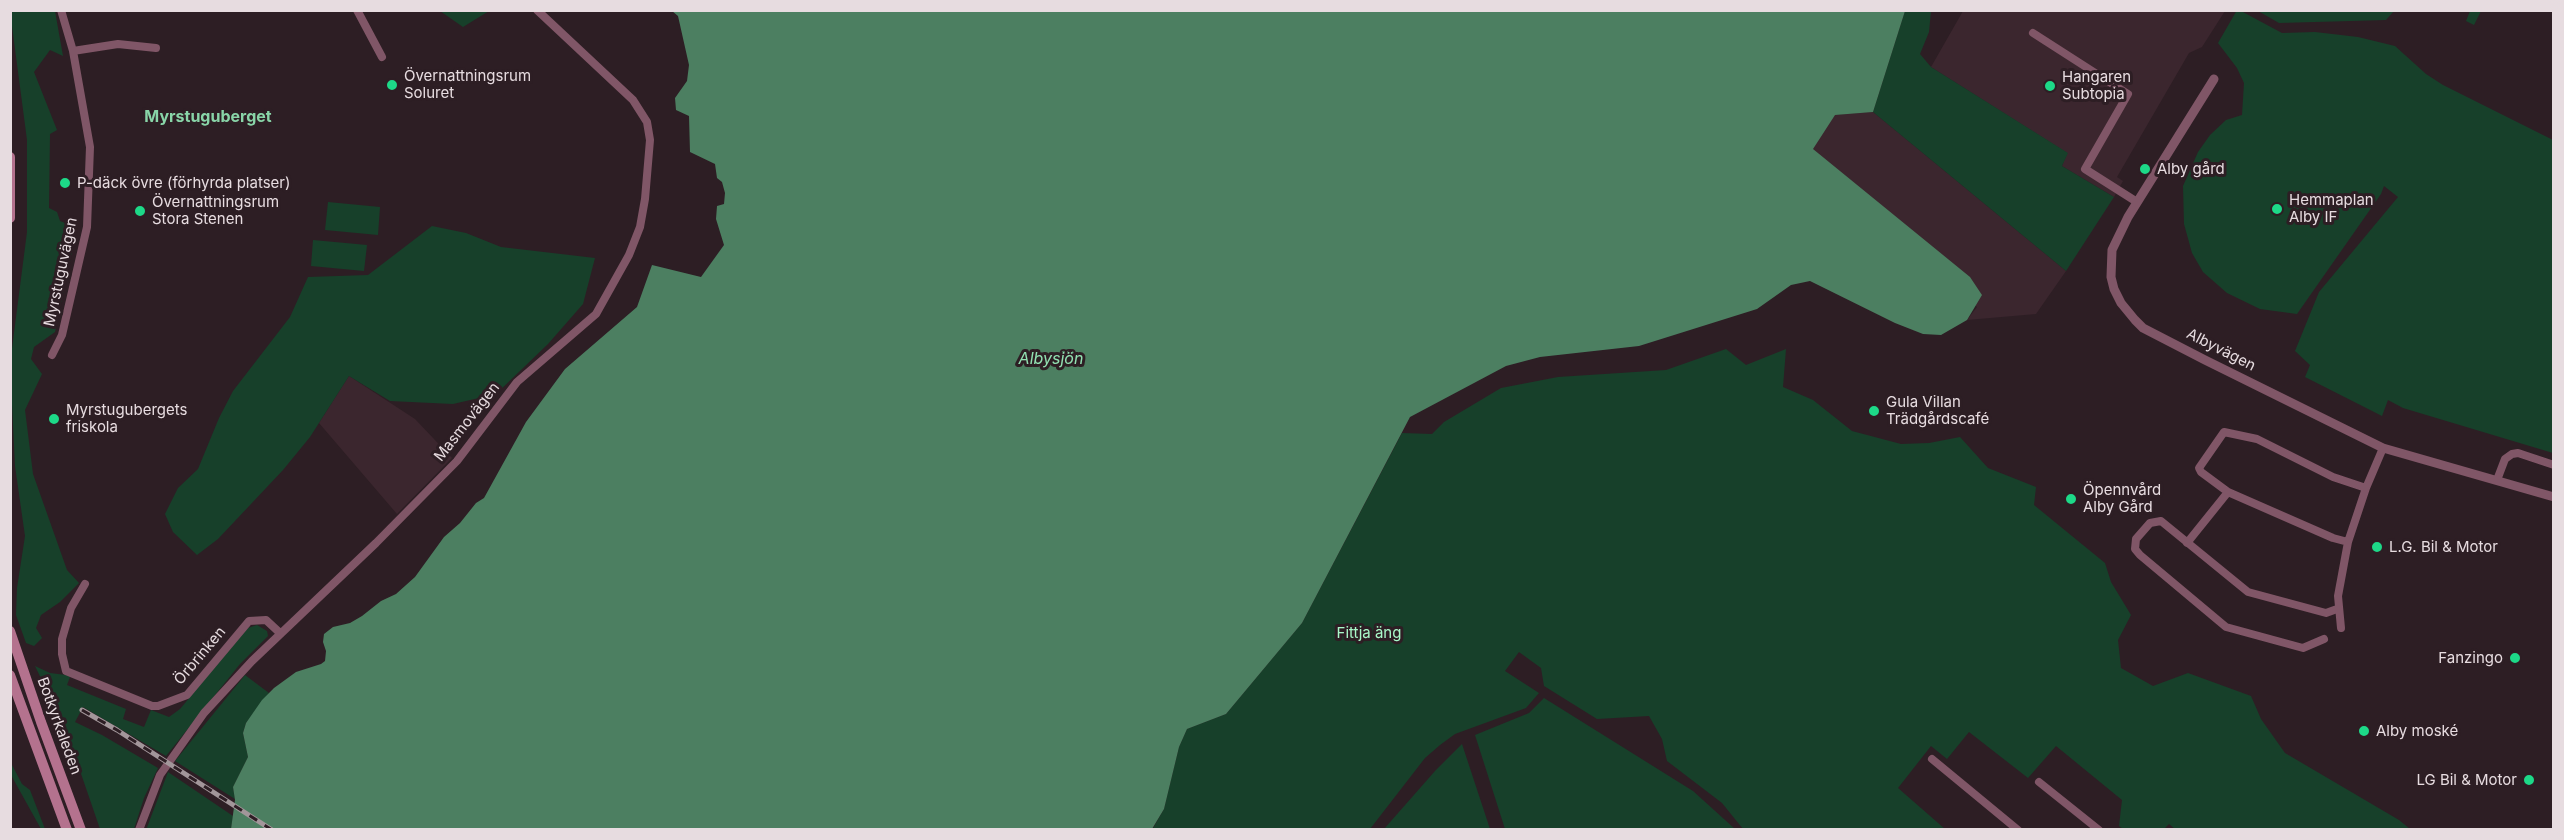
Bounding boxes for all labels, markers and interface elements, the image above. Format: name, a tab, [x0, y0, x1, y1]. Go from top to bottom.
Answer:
place label: Övernattningsrum Soluret	[404, 67, 531, 102]
place label: Hangaren Subtopia	[2062, 68, 2131, 103]
marker: Övernattningsrum Soluret	[385, 78, 399, 92]
marker: Hangaren Subtopia	[2043, 79, 2057, 93]
district label: Myrstuguberget	[144, 107, 272, 127]
place label: Alby gård	[2157, 160, 2225, 178]
marker: Alby gård	[2138, 162, 2152, 176]
place label: P-däck övre (förhyrda platser)	[77, 174, 290, 192]
marker: P-däck övre (förhyrda platser)	[58, 176, 72, 190]
place label: Hemmaplan Alby IF	[2289, 191, 2374, 226]
place label: Övernattningsrum Stora Stenen	[152, 193, 279, 228]
marker: Hemmaplan Alby IF	[2270, 202, 2284, 216]
marker: Övernattningsrum Stora Stenen	[133, 204, 147, 218]
street label: Myrstuguvägen	[41, 216, 81, 328]
street label: Albyvägen	[2184, 325, 2258, 375]
water label: Albysjön	[1019, 349, 1083, 369]
street label: Masmovägen	[431, 379, 503, 465]
place label: Gula Villan Trädgårdscafé	[1886, 393, 1989, 428]
place label: Myrstugubergets friskola	[66, 401, 187, 436]
marker: Gula Villan Trädgårdscafé	[1867, 404, 1881, 418]
marker: Myrstugubergets friskola	[47, 412, 61, 426]
place label: Öpennvård Alby Gård	[2083, 481, 2161, 516]
marker: Öpennvård Alby Gård	[2064, 492, 2078, 506]
place label: L.G. Bil & Motor	[2389, 538, 2498, 556]
marker: L.G. Bil & Motor	[2370, 540, 2384, 554]
street label: Örbrinken	[170, 623, 230, 689]
park label: Fittja äng	[1337, 624, 1401, 642]
place label: Fanzingo	[2438, 649, 2503, 667]
marker: Fanzingo	[2508, 651, 2522, 665]
street label: Botkyrkaleden	[33, 675, 85, 777]
place label: Alby moské	[2376, 722, 2458, 740]
marker: Alby moské	[2357, 724, 2371, 738]
place label: LG Bil & Motor	[2416, 771, 2517, 789]
marker: LG Bil & Motor	[2522, 773, 2536, 787]

